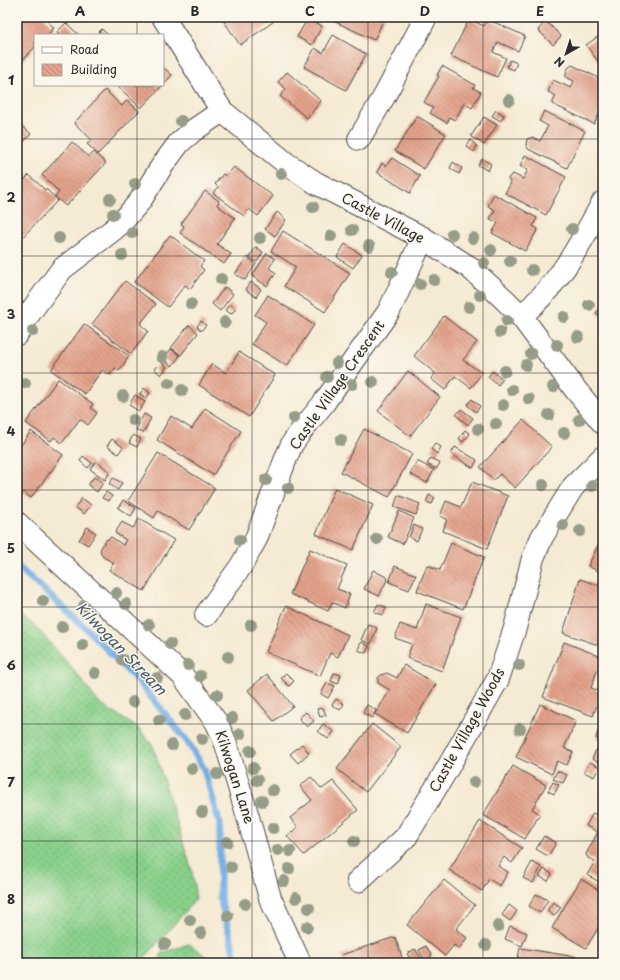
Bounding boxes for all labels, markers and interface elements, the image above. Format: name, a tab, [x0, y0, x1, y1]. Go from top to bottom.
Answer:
text: A	[75, 1, 85, 20]
text: B	[191, 1, 200, 20]
text: C	[305, 1, 315, 20]
text: D	[420, 1, 430, 20]
text: E	[536, 1, 544, 20]
legend	[34, 34, 164, 86]
north arrow	[546, 34, 586, 74]
text: Road	[70, 40, 99, 58]
text: N	[550, 53, 568, 72]
text: Building	[70, 60, 117, 78]
text: 1	[8, 70, 14, 89]
text: 2	[6, 187, 16, 206]
street label: Castle Village	[338, 187, 429, 248]
text: 3	[7, 304, 16, 323]
street label: Castle Village Crescent	[284, 315, 390, 454]
text: 4	[7, 421, 16, 440]
text: 5	[7, 538, 15, 557]
water label: Kilwogan Stream	[71, 596, 173, 700]
text: 6	[6, 655, 16, 674]
street label: Castle Village Woods	[424, 664, 510, 796]
street label: Kilwogan Lane	[211, 728, 260, 826]
text: 7	[7, 772, 15, 791]
text: 8	[7, 889, 15, 908]

